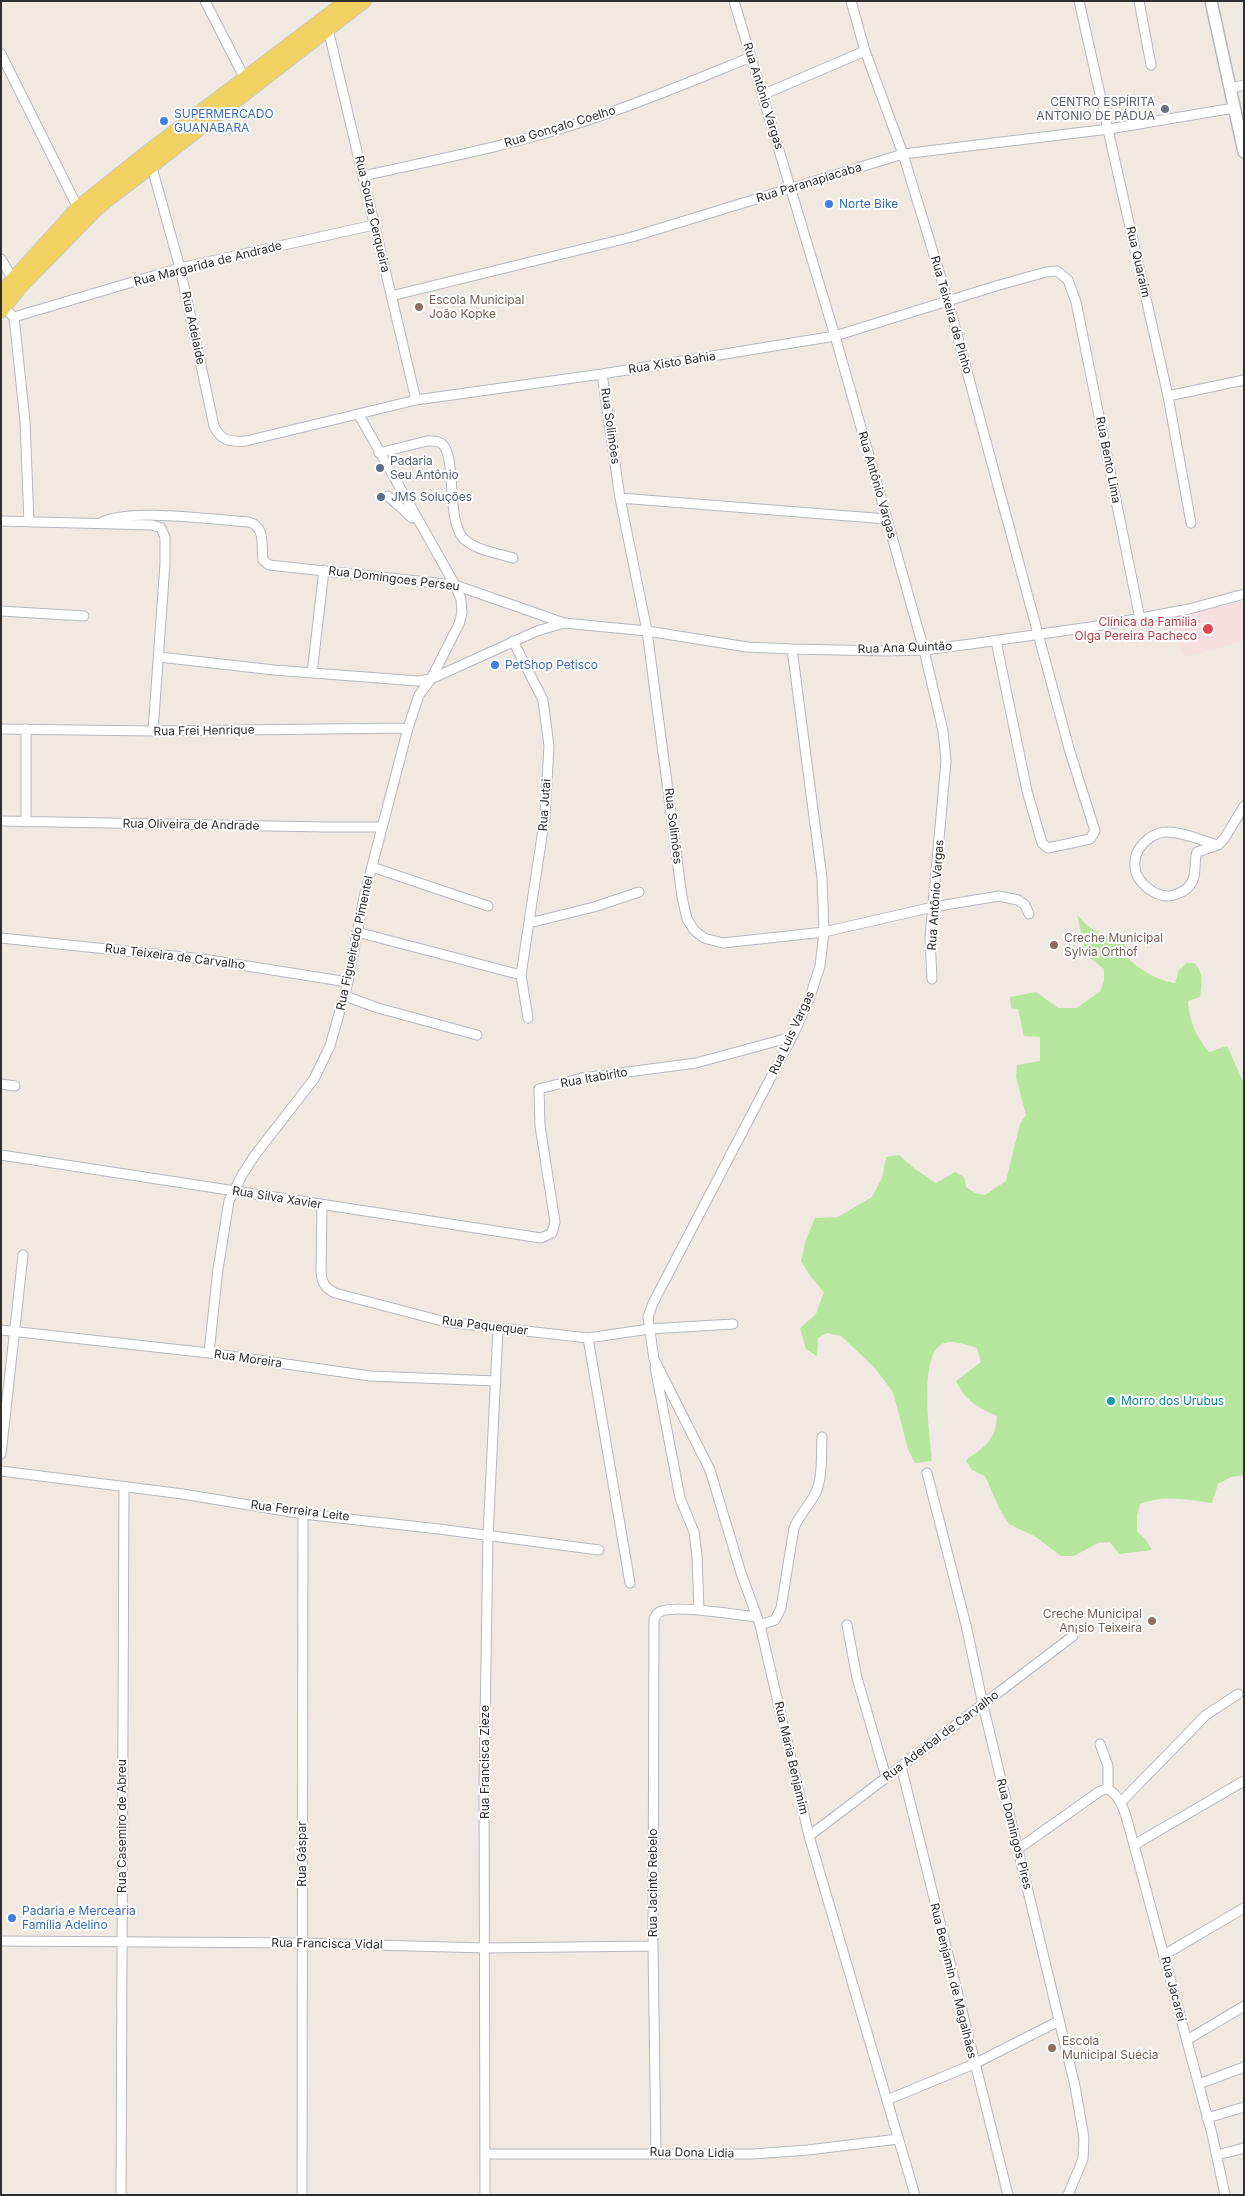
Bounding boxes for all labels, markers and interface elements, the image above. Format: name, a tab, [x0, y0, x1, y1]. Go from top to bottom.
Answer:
street label: Rua Antônio Vargas	[740, 41, 786, 151]
place label: CENTRO ESPÍRITA ANTONIO DE PÁDUA	[1036, 95, 1155, 123]
street label: Rua Gonçalo Coelho	[503, 103, 617, 151]
marker: CENTRO ESPÍRITA ANTONIO DE PÁDUA	[1159, 103, 1171, 115]
place label: SUPERMERCADO GUANABARA	[174, 107, 274, 135]
marker: SUPERMERCADO GUANABARA	[158, 115, 170, 127]
street label: Rua Souza Cerqueira	[352, 154, 392, 274]
street label: Rua Paranapiacaba	[755, 160, 863, 206]
place label: Norte Bike	[839, 197, 898, 211]
marker: Norte Bike	[823, 198, 835, 210]
street label: Rua Quaraim	[1123, 225, 1153, 299]
street label: Rua Margarida de Andrade	[132, 239, 284, 289]
street label: Rua Teixeira de Pinho	[927, 254, 975, 376]
street label: Rua Adelaide	[178, 290, 208, 366]
place label: Escola Municipal João Kopke	[429, 293, 524, 321]
marker: Escola Municipal João Kopke	[413, 301, 425, 313]
street label: Rua Xisto Bahia	[627, 349, 717, 377]
street label: Rua Solimões	[598, 387, 622, 465]
street label: Rua Bento Lima	[1093, 415, 1123, 505]
street label: Rua Antônio Vargas	[855, 430, 899, 540]
place label: Padaria Seu Antônio	[390, 454, 459, 482]
marker: Padaria Seu Antônio	[374, 462, 386, 474]
place label: JMS Soluções	[391, 490, 472, 504]
marker: JMS Soluções	[375, 491, 387, 503]
street label: Rua Domingoes Perseu	[328, 564, 460, 594]
place label: Clínica da Família Olga Pereira Pacheco	[1075, 615, 1197, 643]
marker: Clínica da Família Olga Pereira Pacheco	[1201, 622, 1215, 636]
street label: Rua Ana Quintão	[857, 639, 953, 657]
place label: PetShop Petisco	[505, 658, 598, 672]
marker: PetShop Petisco	[489, 659, 501, 671]
street label: Rua Frei Henrique	[153, 723, 255, 739]
street label: Rua Jutai	[536, 778, 554, 832]
street label: Rua Solimões	[661, 787, 685, 865]
street label: Rua Oliveira de Andrade	[122, 817, 260, 833]
street label: Rua Antônio Vargas	[925, 839, 947, 951]
street label: Rua Figueiredo Pimentel	[334, 874, 376, 1012]
place label: Creche Municipal Sylvia Orthof	[1064, 931, 1163, 959]
marker: Creche Municipal Sylvia Orthof	[1048, 939, 1060, 951]
street label: Rua Teixeira de Carvalho	[104, 941, 246, 973]
street label: Rua Luis Vargas	[766, 989, 818, 1077]
street label: Rua Itabirito	[559, 1065, 629, 1091]
street label: Rua Silva Xavier	[231, 1184, 323, 1212]
street label: Rua Paquequer	[441, 1314, 529, 1338]
street label: Rua Moreira	[213, 1347, 283, 1371]
place label: Morro dos Urubus	[1121, 1394, 1224, 1408]
marker: Morro dos Urubus	[1105, 1395, 1117, 1407]
street label: Rua Ferreira Leite	[250, 1498, 350, 1524]
place label: Creche Municipal An¡sio Teixeira	[1043, 1607, 1142, 1635]
marker: Creche Municipal An¡sio Teixeira	[1146, 1615, 1158, 1627]
street label: Rua Aderbal de Carvalho	[880, 1688, 1002, 1784]
street label: Rua Maria Benjamim	[771, 1700, 811, 1816]
street label: Rua Francisca Zieze	[478, 1705, 492, 1819]
street label: Rua Casemiro de Abreu	[115, 1759, 129, 1893]
street label: Rua Domingos Pires	[993, 1777, 1035, 1891]
street label: Rua Gáspar	[295, 1821, 309, 1887]
street label: Rua Jacinto Rebelo	[646, 1829, 660, 1937]
street label: Rua Benjamin de Magalhães	[927, 1902, 979, 2060]
place label: Padaria e Mercearia Família Adelino	[22, 1904, 136, 1932]
marker: Padaria e Mercearia Família Adelino	[6, 1912, 18, 1924]
street label: Rua Francisca Vidal	[271, 1936, 383, 1952]
street label: Rua Jacareí	[1157, 1955, 1189, 2023]
place label: Escola Municipal Suécia	[1062, 2034, 1158, 2062]
marker: Escola Municipal Suécia	[1046, 2042, 1058, 2054]
street label: Rua Dona Lidia	[650, 2145, 734, 2161]

